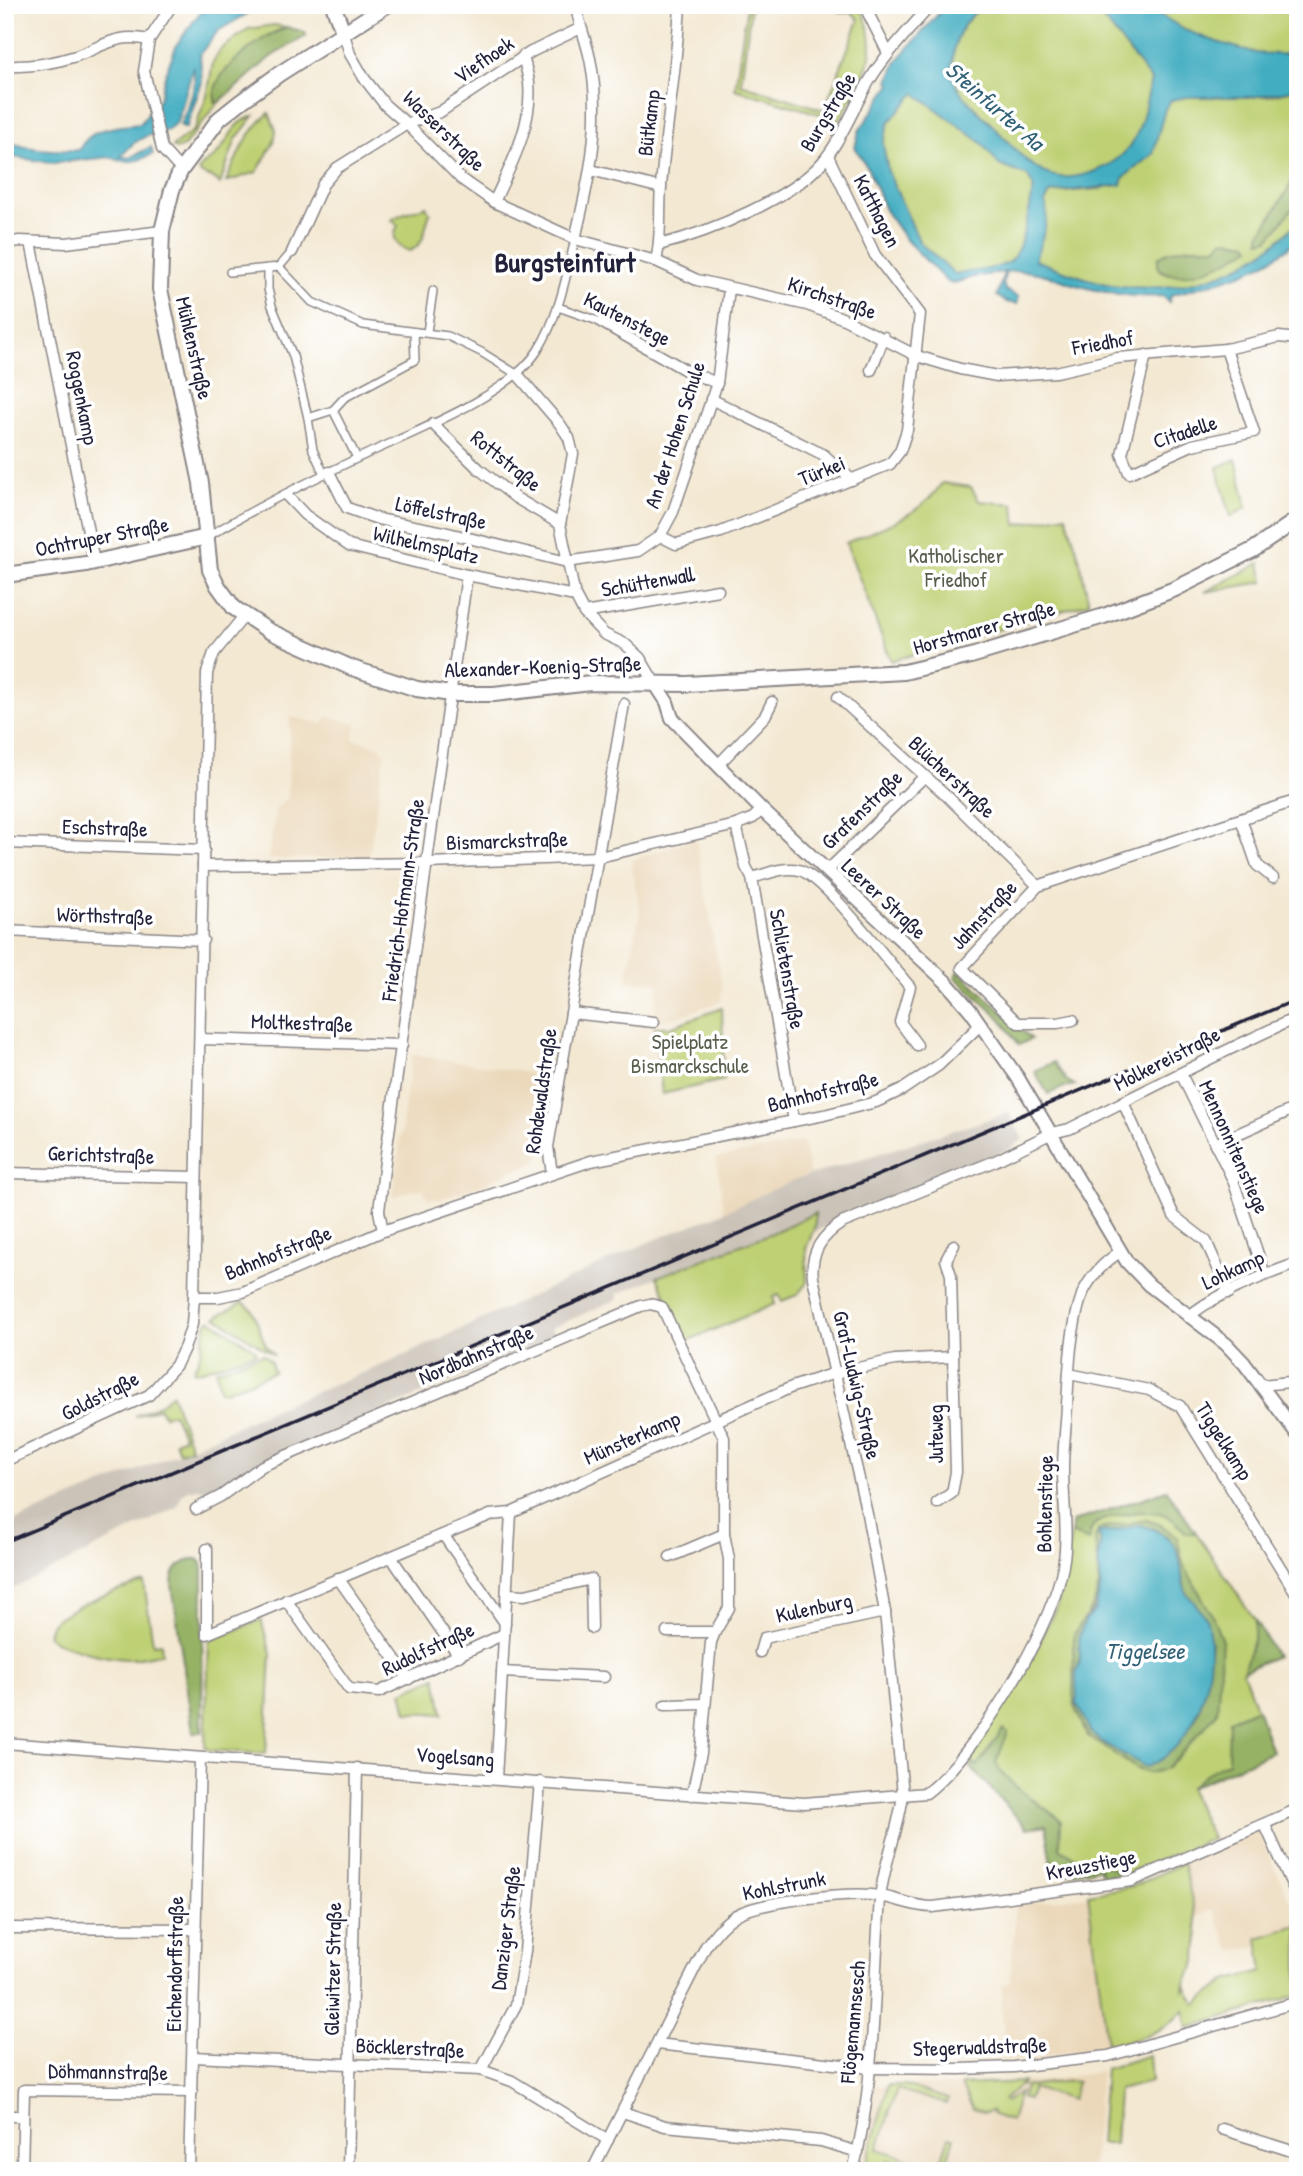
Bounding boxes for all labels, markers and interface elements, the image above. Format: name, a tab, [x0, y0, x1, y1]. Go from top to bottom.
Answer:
street label: Viefhoek	[448, 29, 520, 90]
water label: Steinfurter Aa	[940, 54, 1053, 158]
street label: Burgstraße	[793, 67, 863, 157]
street label: Wasserstraße	[397, 84, 492, 177]
street label: Bütkamp	[630, 88, 667, 158]
street label: Katthagen	[847, 169, 908, 252]
district label: Burgsteinfurt	[495, 243, 637, 282]
street label: Kirchstraße	[784, 269, 880, 326]
street label: Kautenstege	[579, 284, 676, 353]
street label: Mühlenstraße	[169, 294, 220, 402]
street label: Friedhof	[1069, 323, 1136, 362]
street label: Roggenkamp	[59, 349, 106, 447]
street label: An der Hohen Schule	[637, 358, 712, 512]
street label: Citadelle	[1149, 408, 1221, 455]
street label: Rottstraße	[465, 423, 548, 498]
street label: Türkei	[794, 448, 850, 493]
street label: Löffelstraße	[393, 489, 489, 536]
street label: Ochtruper Straße	[33, 509, 171, 564]
street label: Wilhelmsplatz	[371, 518, 482, 571]
park label: Katholischer Friedhof	[908, 541, 1004, 594]
street label: Schüttenwall	[599, 559, 698, 604]
street label: Horstmarer Straße	[910, 593, 1058, 662]
street label: Alexander-Koenig-Straße	[444, 649, 642, 684]
street label: Blücherstraße	[903, 729, 1002, 824]
street label: Grafenstraße	[815, 763, 909, 856]
street label: Friedrich-Hofmann-Straße	[374, 797, 431, 1004]
street label: Eschstraße	[62, 812, 148, 843]
street label: Bismarckstraße	[446, 824, 568, 857]
street label: Leerer Straße	[835, 852, 933, 946]
street label: Jahnstraße	[944, 874, 1023, 956]
street label: Wörthstraße	[56, 899, 154, 932]
street label: Schlietenstraße	[763, 907, 812, 1031]
street label: Moltkestraße	[251, 1006, 353, 1039]
street label: Molkereistraße	[1109, 1019, 1225, 1098]
street label: Rohdewaldstraße	[517, 1026, 564, 1155]
park label: Spielplatz Bismarckschule	[631, 1027, 749, 1080]
street label: Bahnhofstraße	[764, 1064, 881, 1119]
street label: Mennonnitenstiege	[1192, 1076, 1277, 1218]
street label: Gerichtstraße	[47, 1138, 155, 1171]
street label: Bahnhofstraße	[220, 1218, 336, 1287]
street label: Lohkamp	[1197, 1243, 1269, 1296]
street label: Graf-Ludwig-Straße	[826, 1308, 889, 1462]
street label: Nordbahnstraße	[414, 1317, 538, 1392]
street label: Goldstraße	[56, 1364, 144, 1427]
street label: Tiggelkamp	[1189, 1396, 1260, 1485]
street label: Münsterkamp	[579, 1403, 684, 1472]
street label: Juteweg	[921, 1404, 950, 1464]
street label: Bohlenstiege	[1029, 1455, 1060, 1553]
street label: Kulenburg	[773, 1585, 855, 1630]
street label: Rudolfstraße	[377, 1615, 479, 1683]
water label: Tiggelsee	[1106, 1635, 1185, 1667]
street label: Vogelsang	[415, 1739, 495, 1774]
street label: Kreuzstiege	[1044, 1842, 1138, 1887]
street label: Kohlstrunk	[740, 1863, 828, 1908]
street label: Danziger Straße	[484, 1864, 527, 1992]
street label: Eichendorffstraße	[159, 1896, 190, 2032]
street label: Gleiwitzer Straße	[317, 1902, 348, 2036]
street label: Flögemannsesch	[833, 1959, 872, 2085]
street label: Böcklerstraße	[355, 2030, 465, 2065]
street label: Stegerwaldstraße	[913, 2030, 1047, 2063]
street label: Döhmannstraße	[48, 2056, 168, 2087]

